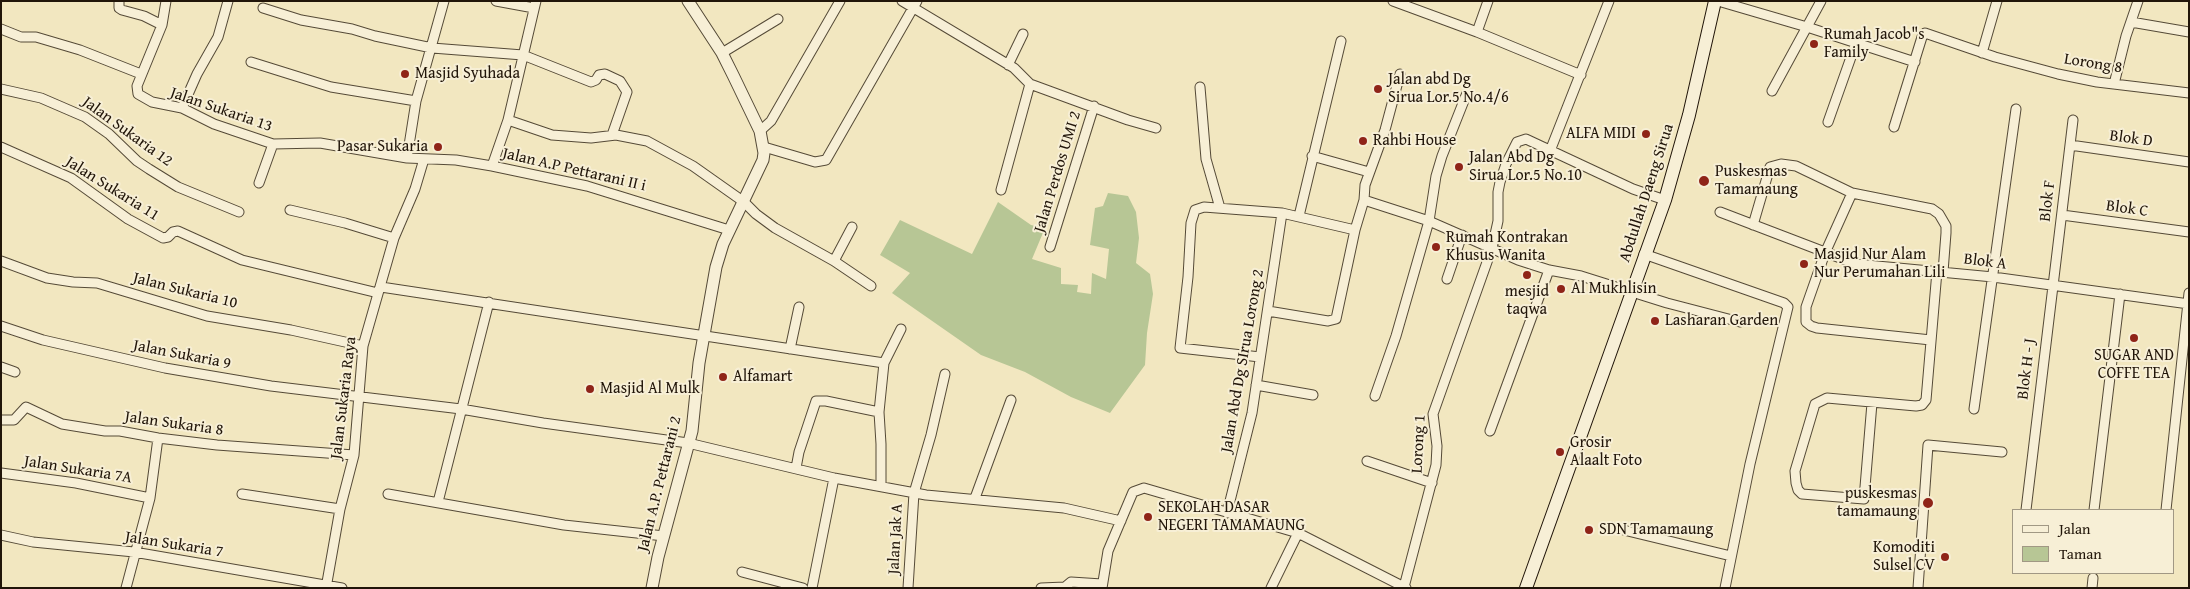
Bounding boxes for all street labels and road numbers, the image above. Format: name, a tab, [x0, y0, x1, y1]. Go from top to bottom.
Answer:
street label: Lorong 8	[2063, 50, 2123, 78]
street label: Jalan Sukaria 13	[167, 84, 275, 136]
street label: Jalan Sukaria 12	[78, 93, 176, 171]
street label: Jalan Perdos UMI 2	[1030, 109, 1086, 235]
street label: Abdullah Daeng Sirua	[1616, 121, 1678, 265]
street label: Blok D	[2108, 126, 2154, 152]
street label: Jalan A.P Pettarani II i	[500, 144, 648, 196]
street label: Jalan Sukaria 11	[62, 153, 162, 225]
street label: Blok F	[2036, 179, 2060, 223]
street label: Blok C	[2105, 197, 2149, 221]
street label: Blok A	[1962, 250, 2008, 274]
street label: Jalan Abd Dg SIrua Lorong 2	[1217, 268, 1269, 454]
street label: Jalan Sukaria 10	[131, 269, 239, 313]
street label: Jalan Sukaria 9	[131, 336, 233, 374]
street label: Jalan Sukaria Raya	[327, 336, 361, 460]
street label: Blok H - J	[2014, 337, 2040, 401]
street label: Jalan Sukaria 8	[124, 408, 224, 440]
street label: Jalan A.P. Pettarani 2	[634, 414, 686, 554]
street label: Lorong 1	[1408, 414, 1430, 474]
street label: Jalan Sukaria 7A	[23, 452, 133, 488]
street label: Jalan Jak A	[885, 503, 907, 575]
street label: Jalan Sukaria 7	[124, 528, 224, 562]

